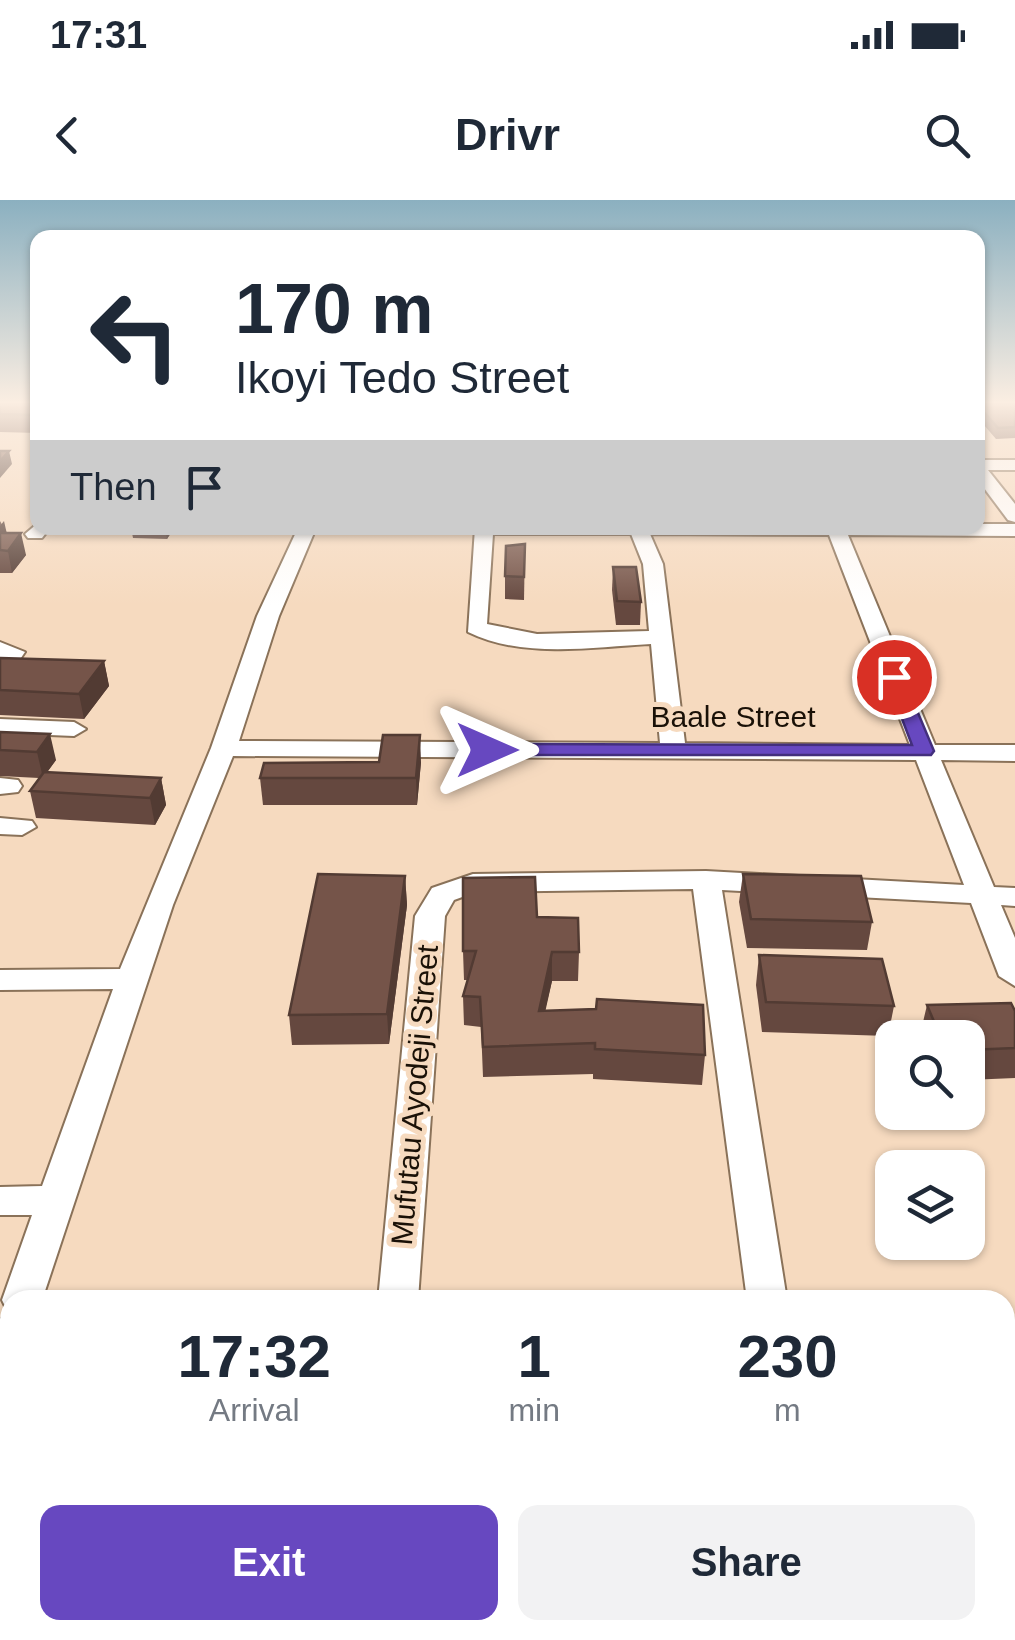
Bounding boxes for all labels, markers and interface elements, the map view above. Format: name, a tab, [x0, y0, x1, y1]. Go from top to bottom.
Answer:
text: 17:31	[50, 14, 147, 56]
icon: back	[40, 108, 95, 163]
icon: search	[920, 108, 975, 163]
text: Drivr	[455, 109, 560, 160]
icon: left	[70, 270, 200, 400]
text: 170 m	[235, 270, 433, 348]
text: Ikoyi Tedo Street	[235, 352, 569, 403]
icon: arrive	[177, 460, 232, 515]
text: Then	[70, 466, 157, 508]
pin	[852, 635, 937, 720]
icon: arrive	[867, 650, 922, 705]
position arrow	[435, 698, 539, 802]
street label: Baale Street	[650, 700, 816, 733]
street label: Mufutau Ayodeji Street	[385, 943, 444, 1246]
map controls	[875, 1020, 985, 1260]
button: search	[875, 1020, 985, 1130]
button: layers	[875, 1150, 985, 1260]
text: 17:32	[177, 1323, 331, 1390]
text: 1	[517, 1323, 551, 1390]
text: 230	[737, 1323, 838, 1390]
text: Arrival	[209, 1392, 300, 1428]
text: min	[508, 1392, 560, 1428]
text: m	[774, 1392, 801, 1428]
button: Exit	[40, 1505, 498, 1620]
button: Share	[518, 1505, 975, 1620]

